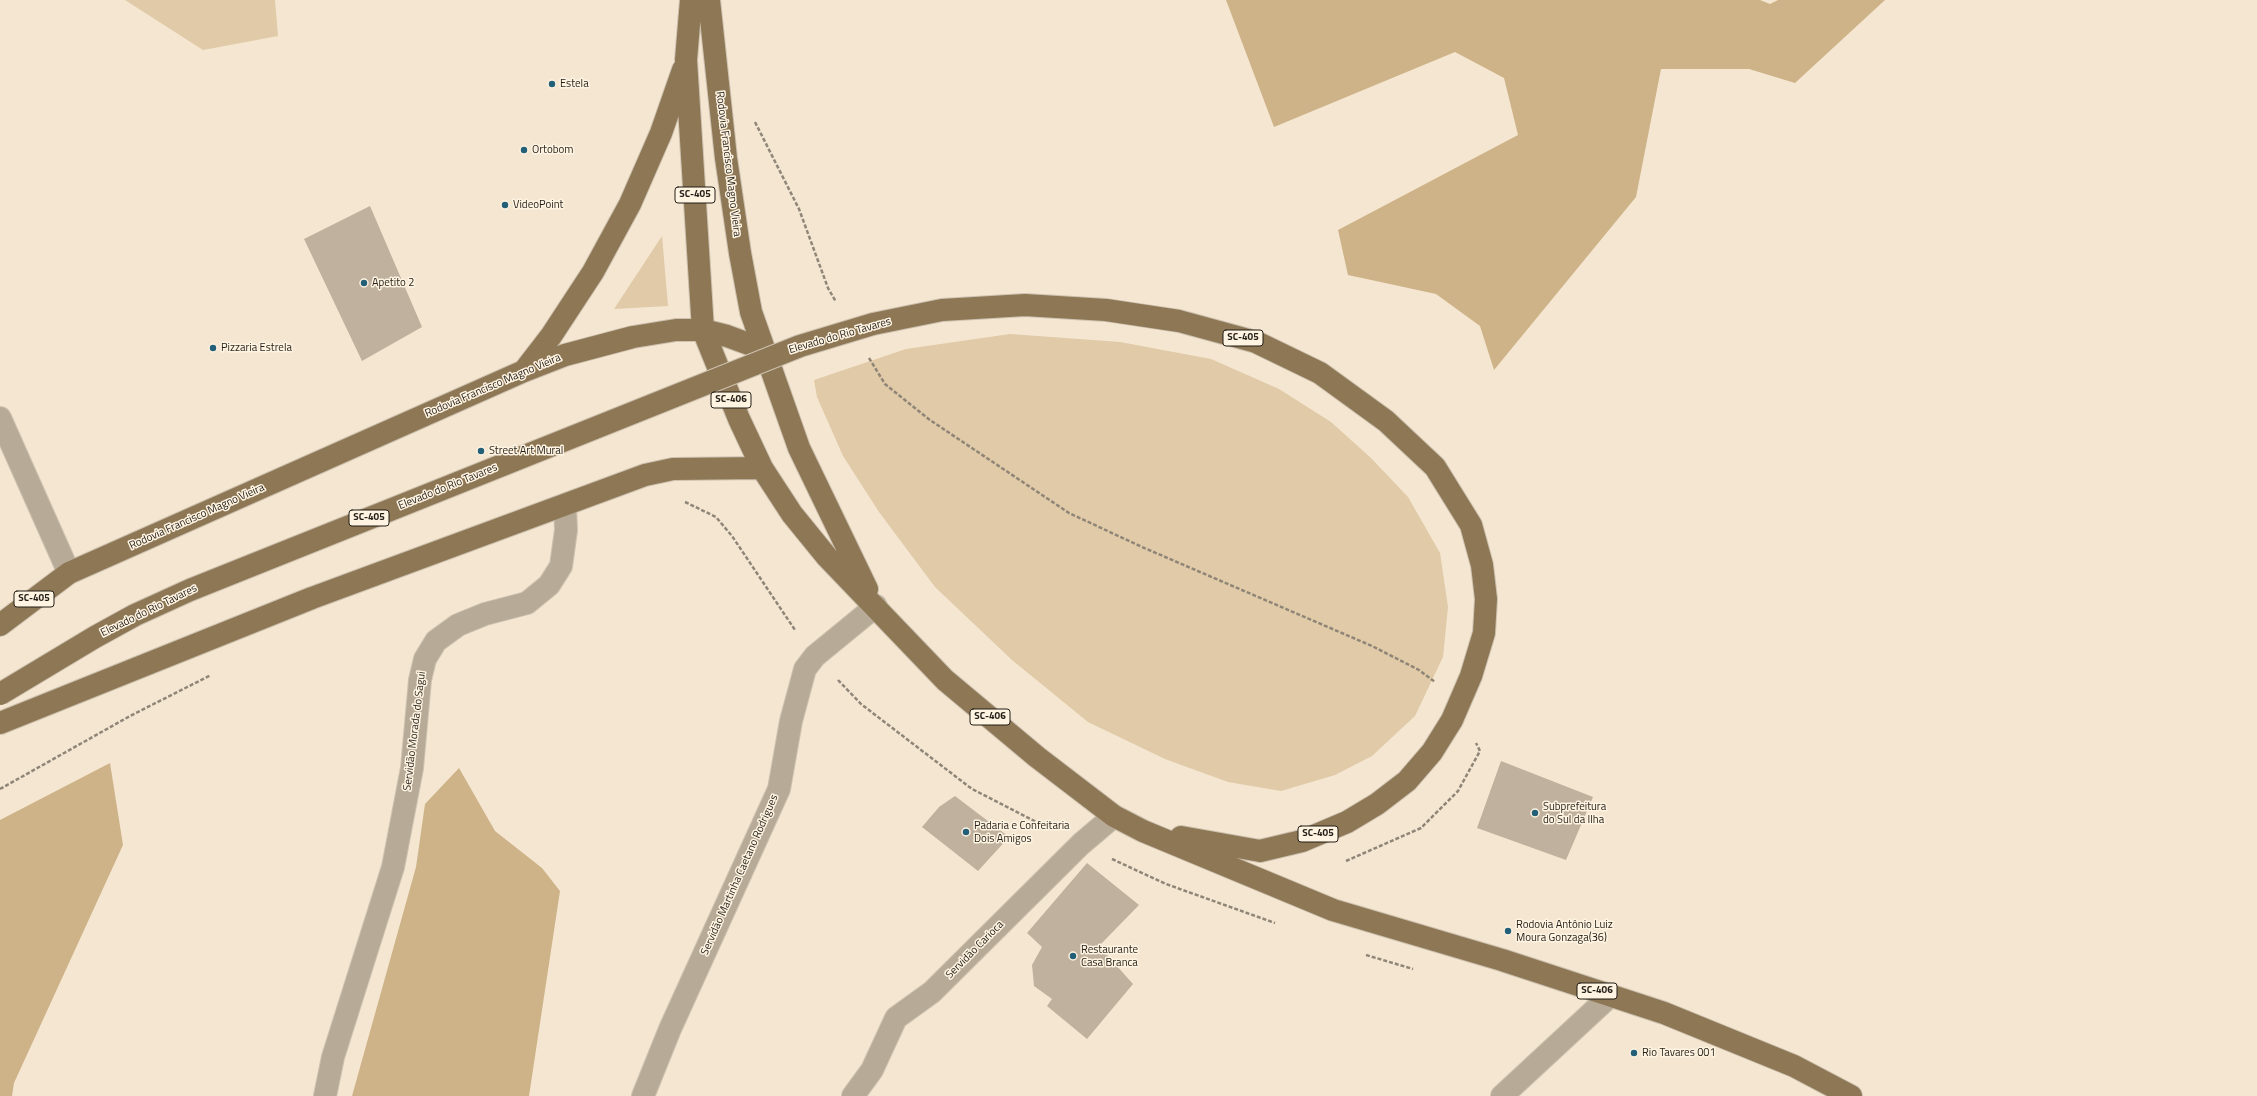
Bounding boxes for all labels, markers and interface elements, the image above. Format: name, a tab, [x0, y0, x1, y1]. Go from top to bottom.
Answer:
place label: Estela	[560, 77, 589, 91]
marker: Estela	[547, 79, 557, 89]
street label: Rodovia Francisco Magno Vieira	[713, 91, 743, 237]
place label: Ortobom	[532, 143, 574, 157]
marker: Ortobom	[519, 145, 529, 155]
road number: SC-405	[675, 187, 715, 203]
place label: VideoPoint	[513, 198, 563, 212]
marker: VideoPoint	[500, 200, 510, 210]
place label: Apetito 2	[372, 276, 414, 290]
marker: Apetito 2	[359, 278, 369, 288]
street label: Elevado do Rio Tavares	[787, 315, 893, 357]
road number: SC-405	[1223, 330, 1263, 346]
place label: Pizzaria Estrela	[221, 341, 292, 355]
marker: Pizzaria Estrela	[208, 343, 218, 353]
street label: Rodovia Francisco Magno Vieira	[423, 351, 563, 421]
road number: SC-406	[711, 392, 751, 408]
place label: Street Art Mural	[489, 444, 563, 458]
marker: Street Art Mural	[476, 446, 486, 456]
street label: Elevado do Rio Tavares	[397, 461, 499, 513]
street label: Rodovia Francisco Magno Vieira	[127, 481, 267, 553]
road number: SC-405	[349, 510, 389, 526]
street label: Elevado do Rio Tavares	[99, 582, 199, 640]
road number: SC-405	[14, 591, 54, 607]
street label: Servidão Morada do Sagui	[401, 671, 429, 791]
road number: SC-406	[970, 709, 1010, 725]
street label: Servidão Martinha Caetano Rodrigues	[699, 793, 781, 957]
place label: Subprefeitura do Sul da Ilha	[1543, 800, 1606, 826]
marker: Subprefeitura do Sul da Ilha	[1530, 808, 1540, 818]
place label: Padaria e Confeitaria Dois Amigos	[974, 819, 1070, 845]
road number: SC-405	[1298, 826, 1338, 842]
marker: Padaria e Confeitaria Dois Amigos	[961, 827, 971, 837]
street label: Servidão Carioca	[943, 918, 1007, 982]
place label: Rodovia Antônio Luiz Moura Gonzaga(36)	[1516, 918, 1613, 944]
marker: Rodovia Antônio Luiz Moura Gonzaga(36)	[1503, 926, 1513, 936]
place label: Restaurante Casa Branca	[1081, 943, 1138, 969]
marker: Restaurante Casa Branca	[1068, 951, 1078, 961]
road number: SC-406	[1577, 983, 1617, 999]
place label: Rio Tavares 001	[1642, 1046, 1716, 1060]
marker: Rio Tavares 001	[1629, 1048, 1639, 1058]

